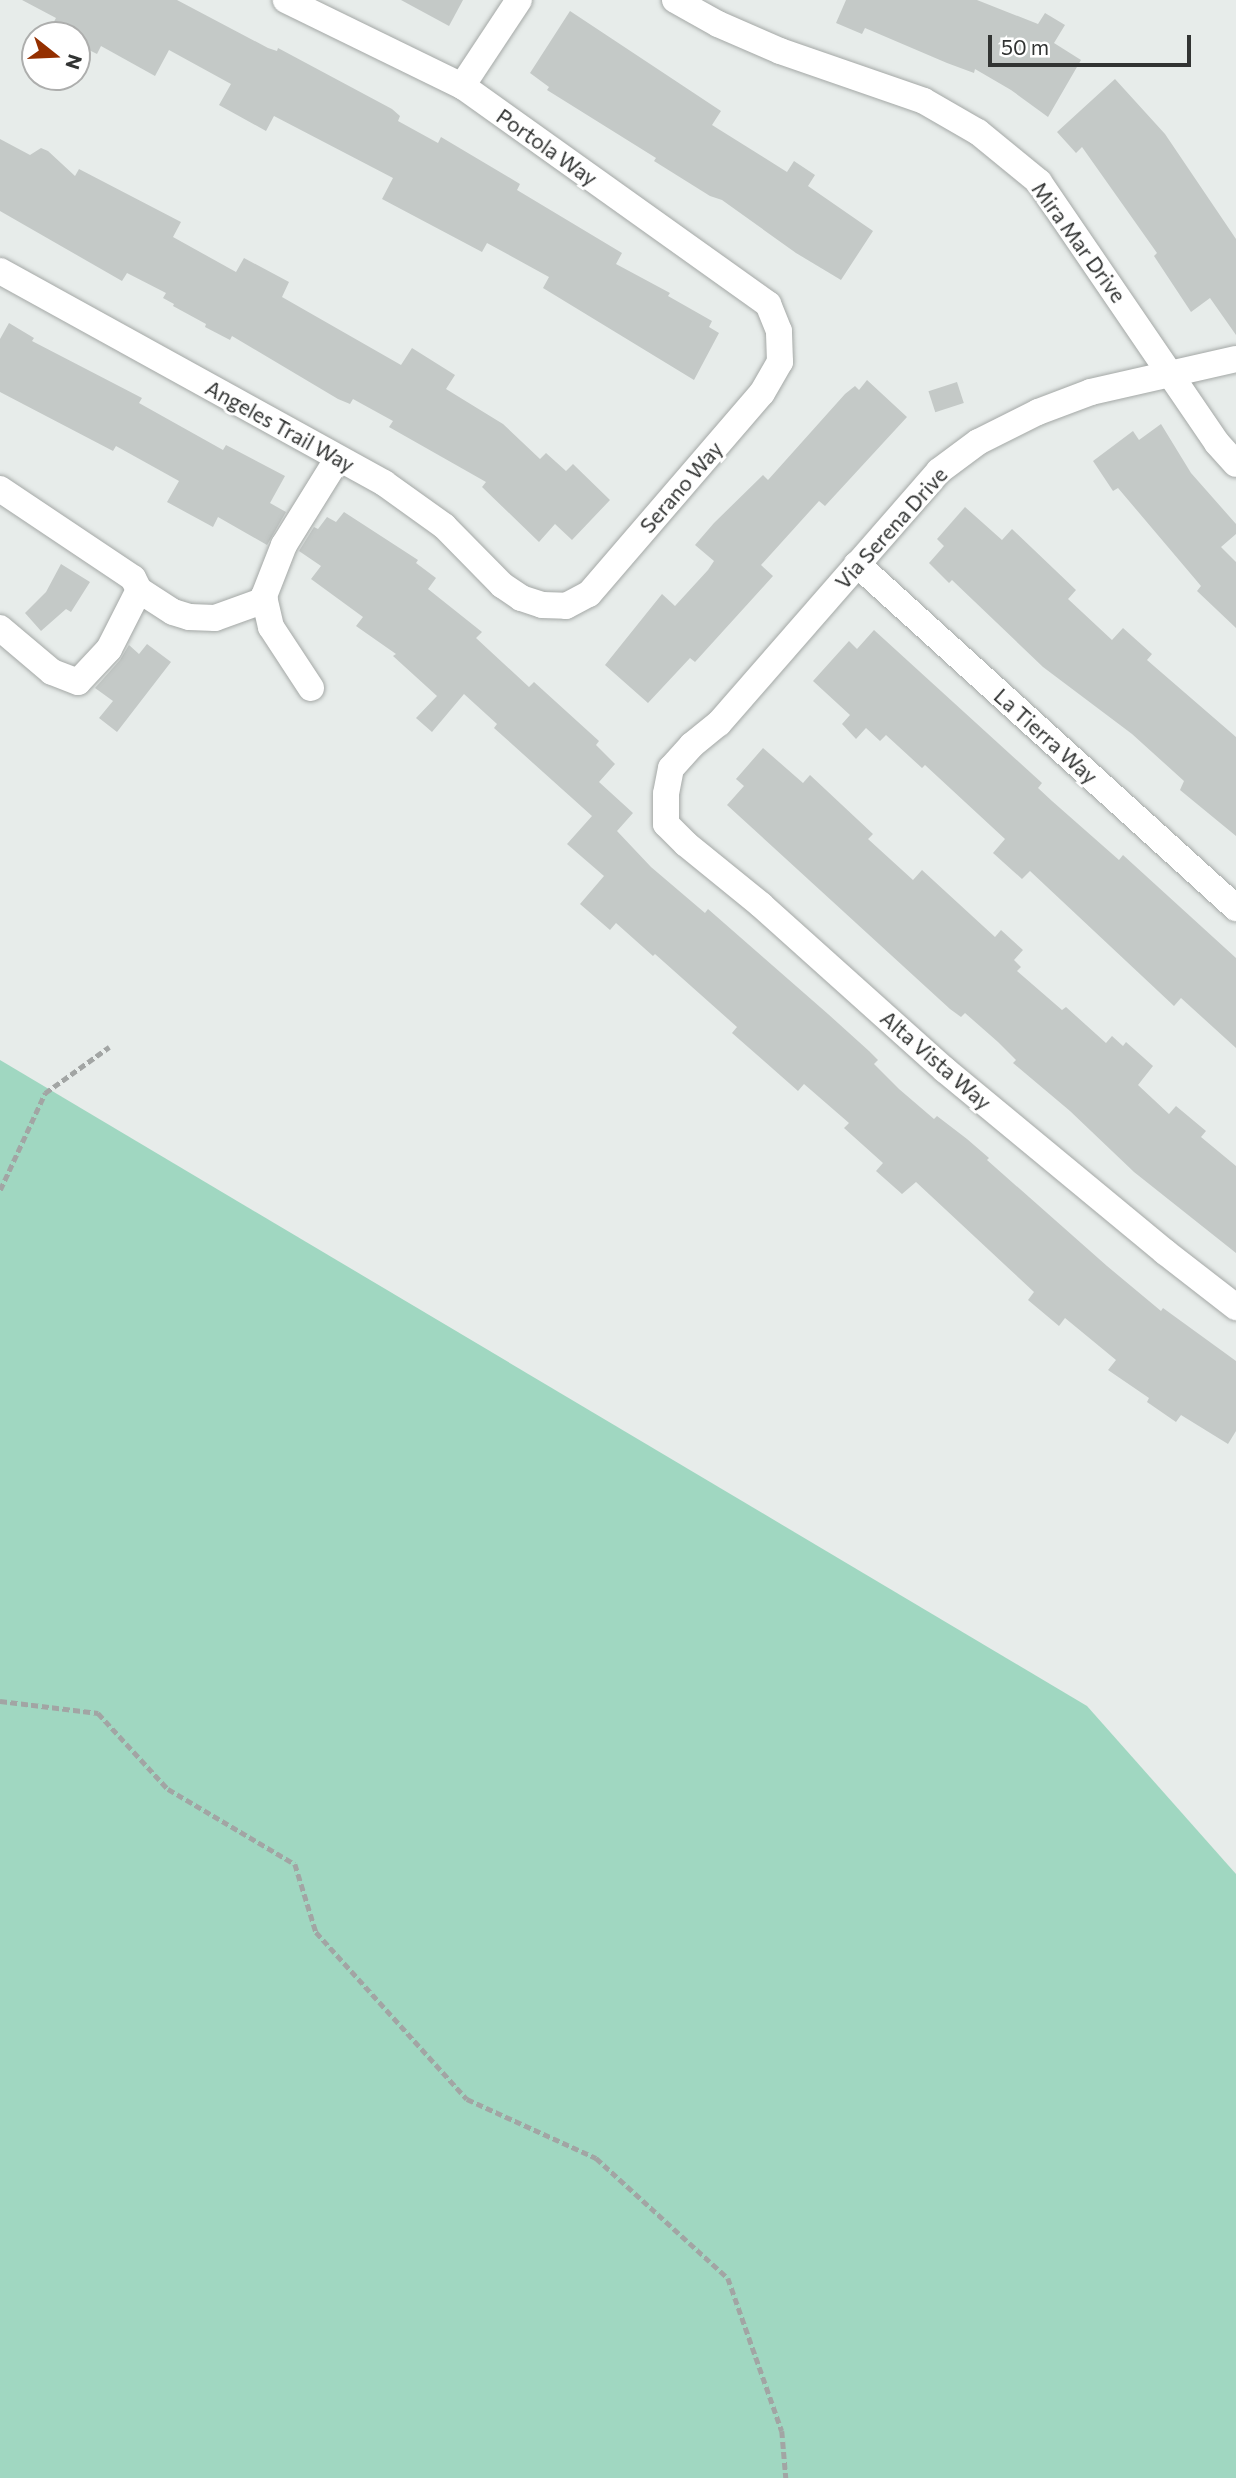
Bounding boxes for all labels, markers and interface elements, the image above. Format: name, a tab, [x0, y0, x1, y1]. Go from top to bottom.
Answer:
north arrow	[21, 21, 91, 91]
scale bar	[991, 21, 1194, 65]
text: 50 m	[1001, 34, 1049, 59]
text: N	[61, 52, 88, 72]
street label: Portola Way	[492, 103, 602, 191]
street label: Mira Mar Drive	[1027, 177, 1131, 307]
street label: Angeles Trail Way	[201, 375, 359, 477]
street label: Serano Way	[634, 436, 728, 538]
street label: Via Serena Drive	[830, 462, 952, 594]
street label: La Tierra Way	[989, 683, 1103, 789]
street label: Alta Vista Way	[876, 1005, 996, 1115]

